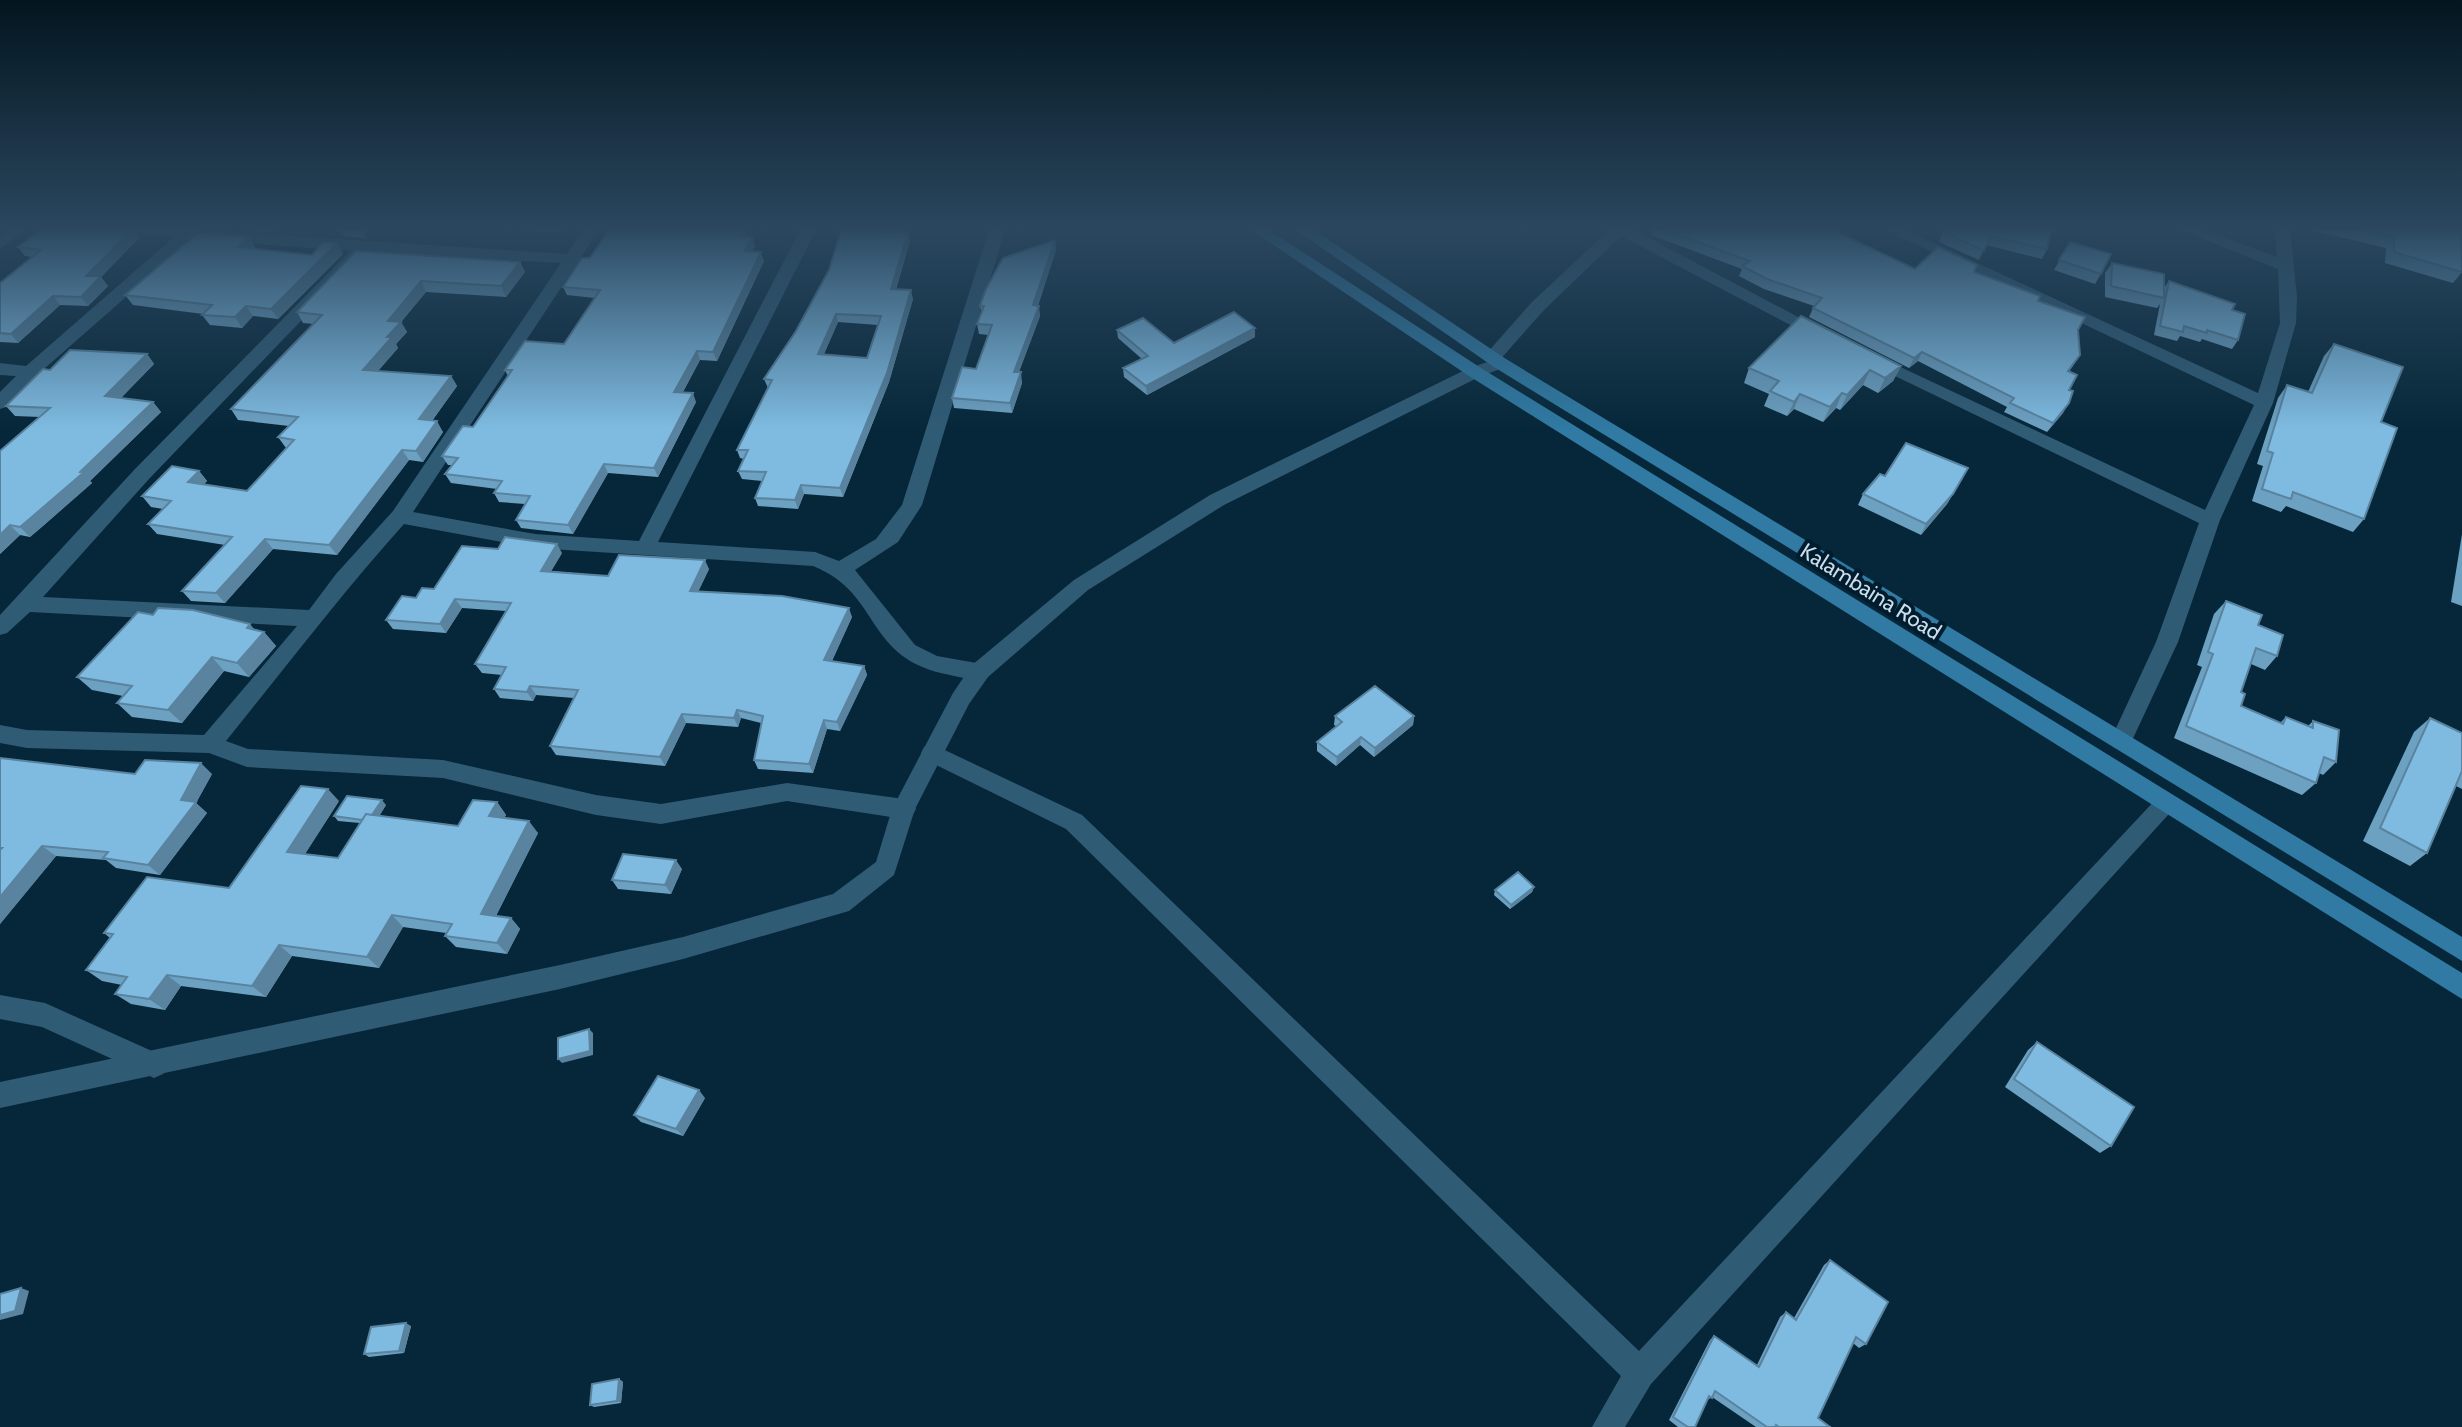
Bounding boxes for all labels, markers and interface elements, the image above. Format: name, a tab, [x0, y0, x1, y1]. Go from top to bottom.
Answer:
street label: Kalambaina Road	[1795, 537, 1946, 646]

